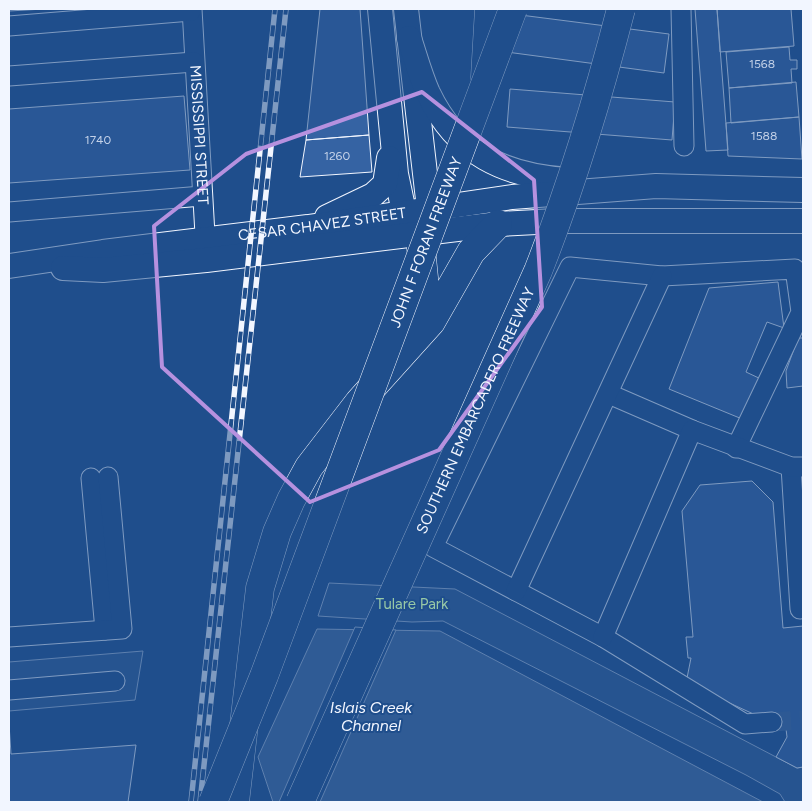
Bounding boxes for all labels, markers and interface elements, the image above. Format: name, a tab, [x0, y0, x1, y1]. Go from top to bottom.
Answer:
house number: 1568	[749, 57, 775, 71]
street label: MISSISSIPPI STREET	[186, 64, 212, 206]
house number: 1588	[751, 129, 777, 143]
house number: 1740	[85, 133, 112, 147]
house number: 1260	[324, 149, 350, 163]
street label: JOHN F FORAN FREEWAY	[386, 154, 466, 330]
street label: CESAR CHAVEZ STREET	[237, 204, 408, 244]
street label: SOUTHERN EMBARCADERO FREEWAY	[412, 285, 538, 537]
park label: Tulare Park	[376, 595, 449, 613]
water label: Islais Creek Channel	[330, 698, 413, 735]

